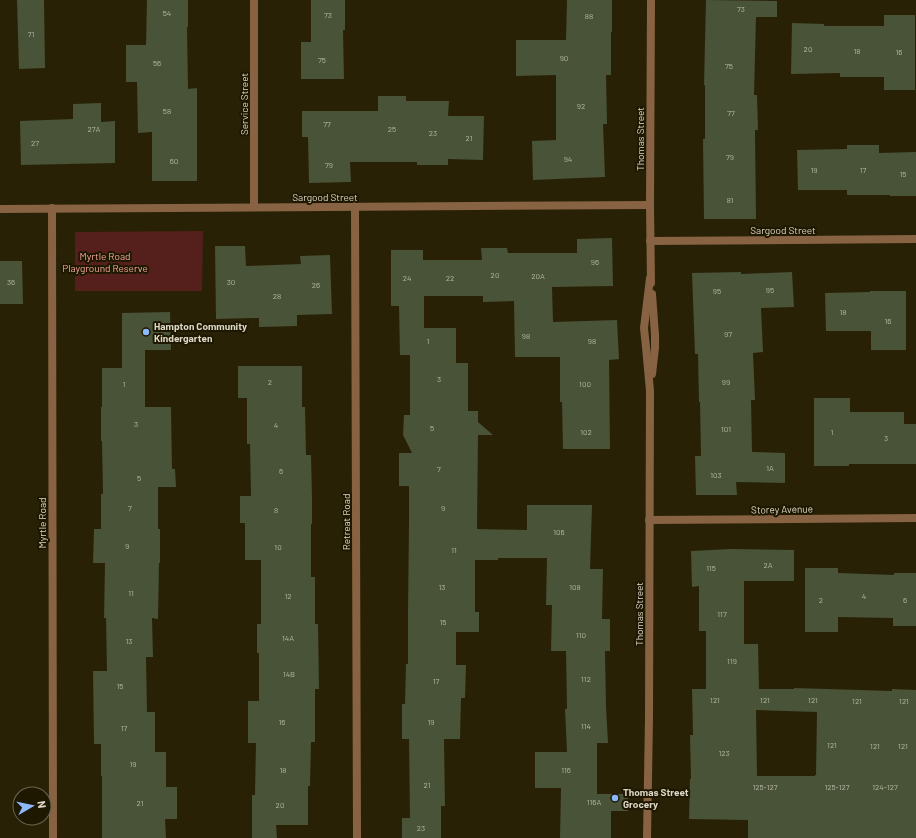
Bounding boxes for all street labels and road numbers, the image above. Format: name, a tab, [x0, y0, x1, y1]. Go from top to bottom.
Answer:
street label: Service Street	[238, 73, 250, 135]
street label: Thomas Street	[634, 107, 646, 171]
street label: Sargood Street	[292, 191, 358, 203]
street label: Sargood Street	[750, 224, 816, 236]
street label: Retreat Road	[340, 494, 352, 550]
street label: Myrtle Road	[36, 498, 48, 548]
street label: Storey Avenue	[751, 502, 813, 516]
street label: Thomas Street	[633, 582, 645, 646]

